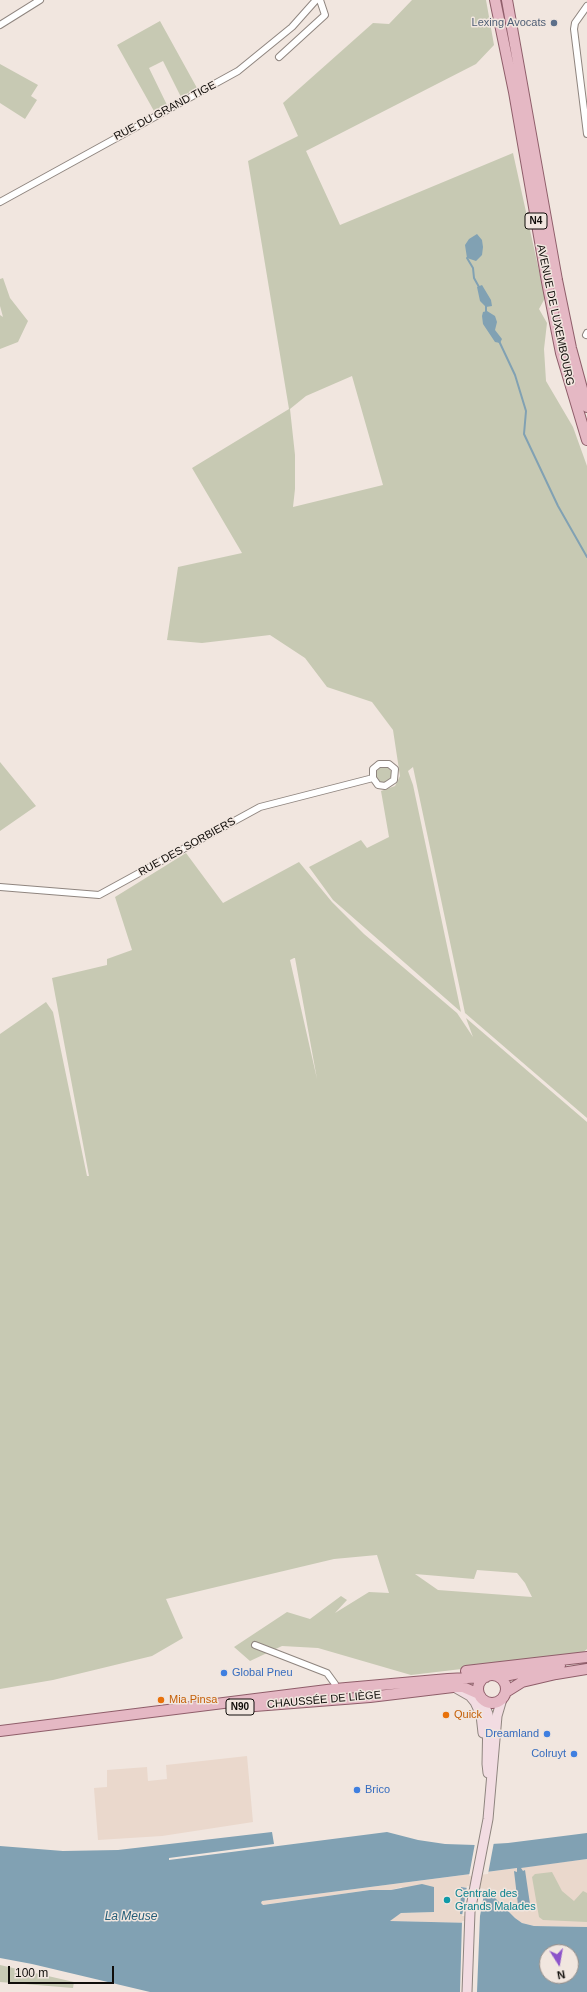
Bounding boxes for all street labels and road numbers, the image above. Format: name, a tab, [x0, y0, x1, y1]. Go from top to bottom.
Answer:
street label: RUE DU GRAND TIGE	[112, 78, 218, 144]
road number: N4	[525, 213, 547, 229]
street label: AVENUE DE LUXEMBOURG	[534, 243, 576, 387]
street label: RUE DES SORBIERS	[136, 815, 238, 879]
street label: CHAUSSÉE DE LIÈGE	[266, 1688, 382, 1712]
road number: N90	[226, 1699, 254, 1715]

